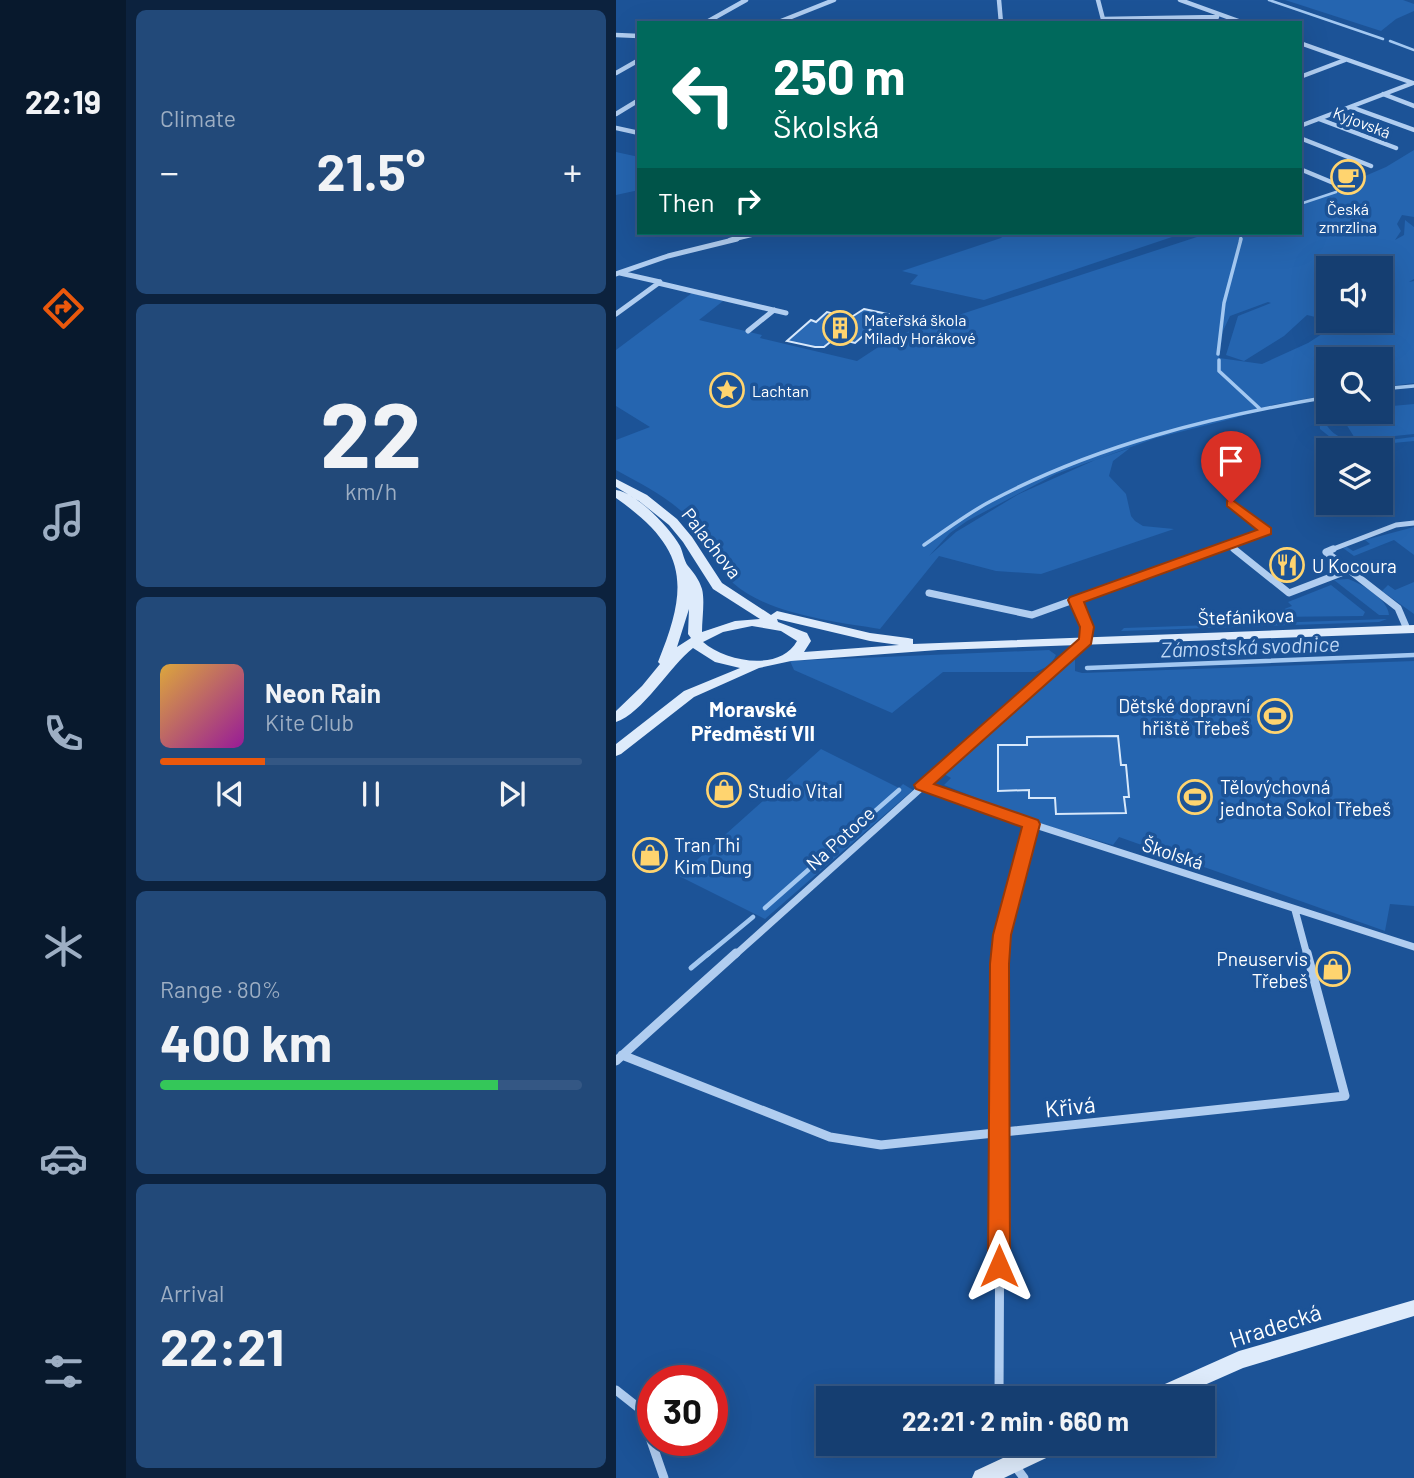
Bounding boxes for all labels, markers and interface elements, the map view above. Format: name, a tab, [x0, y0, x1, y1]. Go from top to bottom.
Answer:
text: 250 m	[773, 46, 906, 105]
icon: left	[658, 49, 749, 140]
text: 22:19	[25, 82, 101, 120]
street label: Kyjovská	[1331, 102, 1393, 142]
text: Climate	[160, 104, 236, 132]
text: Školská	[773, 106, 879, 144]
text: 21.5°	[317, 139, 425, 201]
text: −	[160, 148, 179, 194]
text: +	[563, 148, 582, 194]
cafe icon: Česká zmrzlina	[1329, 158, 1367, 196]
icon: right	[729, 182, 767, 220]
text: Then	[658, 186, 715, 217]
place label: Česká zmrzlina	[1319, 199, 1377, 236]
map controls	[1316, 256, 1393, 515]
button: sound	[1316, 256, 1393, 333]
icon: directions	[39, 284, 88, 333]
building icon: Mateřská škola Milady Horákové	[821, 309, 859, 347]
place label: Mateřská škola Milady Horákové	[864, 310, 976, 347]
button: search	[1316, 347, 1393, 424]
place icon: Lachtan	[708, 371, 746, 409]
text: 22	[320, 377, 422, 486]
place label: Lachtan	[752, 381, 809, 400]
pin	[1201, 431, 1261, 503]
button: layers	[1316, 438, 1393, 515]
icon: arrive	[1212, 442, 1250, 480]
text: km/h	[345, 477, 397, 505]
icon: music	[39, 496, 88, 545]
street label: Palachova	[677, 503, 747, 583]
restaurant icon: U Kocoura	[1268, 546, 1306, 584]
place label: U Kocoura	[1312, 554, 1397, 577]
street label: Štefánikova	[1197, 603, 1295, 629]
water label: Zámostská svodnice	[1160, 630, 1340, 662]
text: Neon Rain	[265, 677, 381, 708]
place label: Dětské dopravní hřiště Třebeš	[1118, 694, 1250, 739]
district label: Moravské Předměstí VII	[691, 696, 815, 745]
sports icon: Dětské dopravní hřiště Třebeš	[1256, 697, 1294, 735]
text: Kite Club	[265, 708, 354, 736]
icon: phone	[39, 709, 88, 758]
shop icon: Studio Vital	[705, 771, 743, 809]
icon: previous	[211, 775, 249, 813]
icon: pause	[352, 775, 390, 813]
icon: next	[493, 775, 531, 813]
place label: Tělovýchovná jednota Sokol Třebeš	[1219, 775, 1391, 820]
sports icon: Tělovýchovná jednota Sokol Třebeš	[1176, 778, 1214, 816]
place label: Studio Vital	[748, 779, 843, 802]
street label: Na Potoce	[801, 801, 879, 875]
street label: Školská	[1139, 832, 1207, 874]
place label: Tran Thi Kim Dung	[674, 833, 752, 878]
shop icon: Tran Thi Kim Dung	[631, 836, 669, 874]
icon: climate	[39, 922, 88, 971]
place label: Pneuservis Třebeš	[1217, 947, 1308, 992]
shop icon: Pneuservis Třebeš	[1314, 950, 1352, 988]
text: Range · 80%	[160, 975, 281, 1003]
text: 400 km	[160, 1010, 332, 1072]
street label: Křivá	[1043, 1089, 1097, 1123]
icon: car	[39, 1134, 88, 1183]
position arrow	[962, 1229, 1036, 1303]
text: Arrival	[160, 1279, 224, 1307]
street label: Hradecká	[1226, 1297, 1324, 1353]
text: 22:21	[160, 1314, 284, 1376]
icon: filters	[39, 1347, 88, 1396]
speed limit sign: 30	[637, 1365, 728, 1456]
text: 22:21 · 2 min · 660 m	[902, 1405, 1129, 1436]

